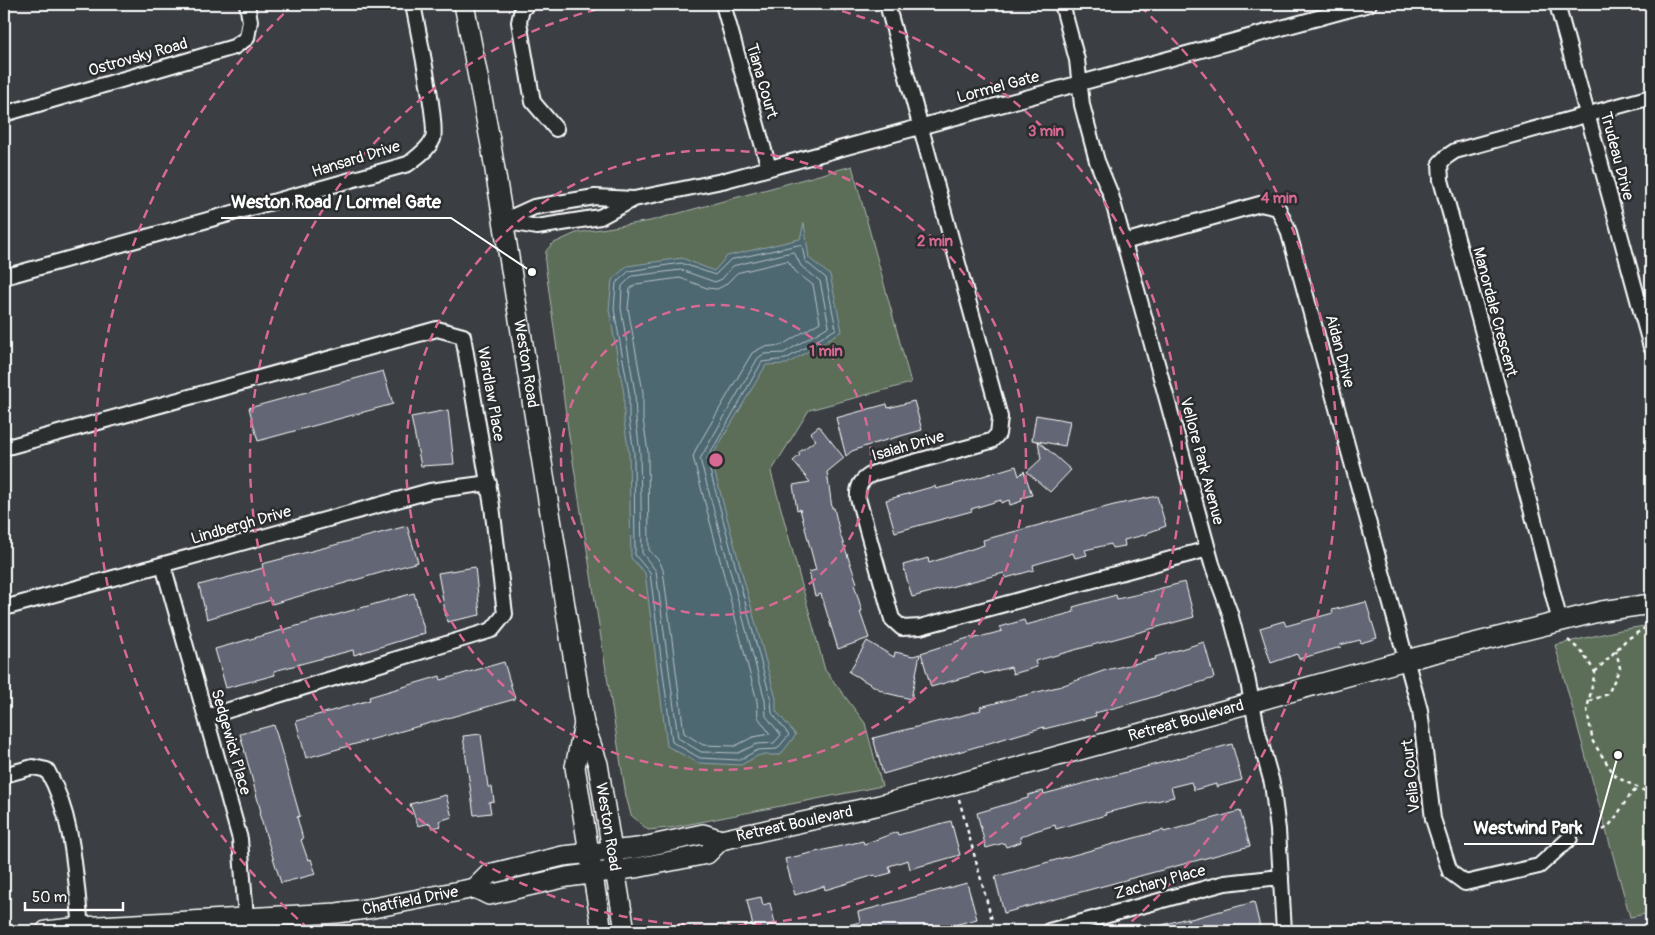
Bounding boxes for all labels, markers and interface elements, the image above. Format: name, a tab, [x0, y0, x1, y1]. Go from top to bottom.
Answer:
street label: Ostrovsky Road	[86, 33, 190, 81]
street label: Tiana Court	[742, 41, 782, 121]
street label: Lormel Gate	[955, 66, 1042, 108]
street label: Trudeau Drive	[1596, 110, 1638, 203]
text: 3 min	[1028, 122, 1064, 141]
street label: Hansard Drive	[309, 136, 403, 182]
callout: Weston Road / Lormel Gate	[221, 185, 451, 218]
text: 4 min	[1261, 189, 1298, 208]
text: Weston Road / Lormel Gate	[231, 191, 442, 214]
text: 2 min	[917, 232, 953, 251]
street label: Manordale Crescent	[1468, 245, 1522, 380]
street label: Aidan Drive	[1321, 312, 1359, 390]
street label: Weston Road	[509, 318, 543, 409]
text: 1 min	[809, 342, 843, 361]
street label: Wardlaw Place	[473, 345, 509, 443]
street label: Vellore Park Avenue	[1175, 395, 1229, 527]
street label: Isaiah Drive	[869, 426, 947, 466]
centre of rings	[707, 451, 725, 469]
street label: Lindbergh Drive	[189, 501, 294, 549]
street label: Sedgewick Place	[206, 687, 256, 797]
street label: Retreat Boulevard	[1126, 695, 1246, 746]
street label: Velia Court	[1397, 738, 1425, 814]
street label: Weston Road	[591, 781, 625, 873]
street label: Retreat Boulevard	[734, 801, 855, 846]
callout: Westwind Park	[1464, 811, 1593, 844]
text: Westwind Park	[1473, 817, 1583, 840]
street label: Zachary Place	[1112, 860, 1208, 904]
scale bar	[25, 880, 122, 912]
street label: Chatfield Drive	[361, 881, 460, 919]
text: 50 m	[32, 888, 67, 907]

